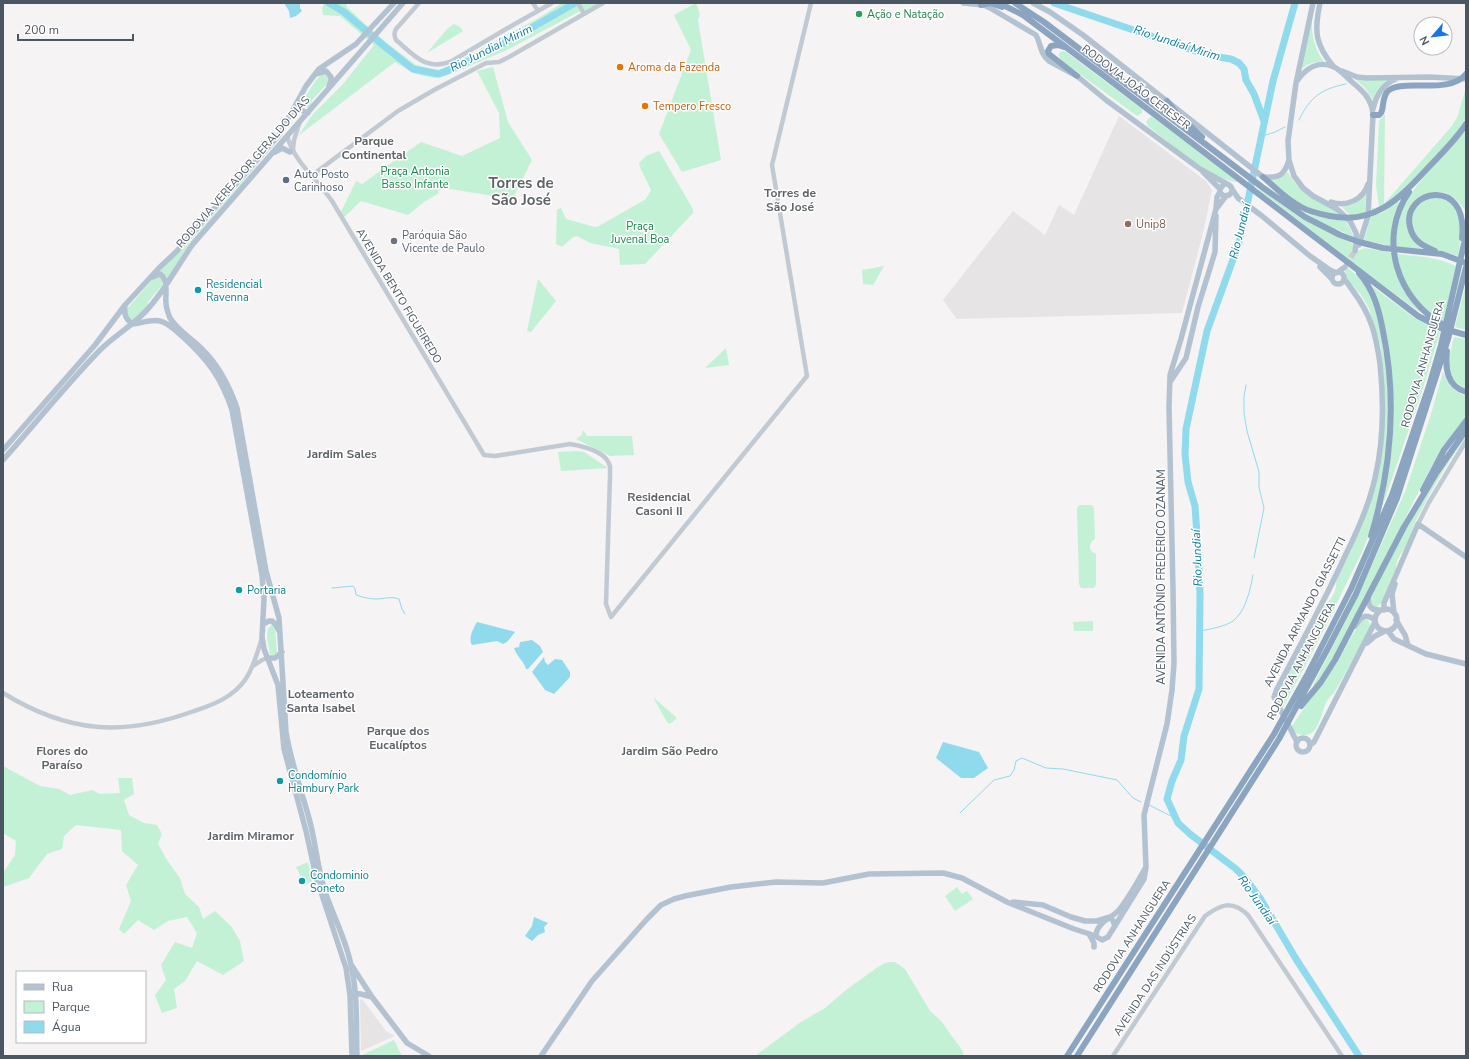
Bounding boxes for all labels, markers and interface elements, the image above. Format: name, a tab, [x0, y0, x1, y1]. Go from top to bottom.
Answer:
place label: Ação e Natação	[867, 7, 944, 22]
marker: Ação e Natação	[854, 9, 864, 19]
scale bar	[18, 16, 133, 42]
north arrow	[1413, 16, 1453, 56]
water label: Rio Jundiaí Mirim	[447, 20, 535, 76]
water label: Rio Jundiaí Mirim	[1132, 21, 1222, 65]
text: 200 m	[24, 22, 59, 38]
text: N	[1416, 33, 1433, 48]
street label: RODOVIA JOÃO CERESER	[1079, 41, 1194, 133]
place label: Aroma da Fazenda	[628, 60, 720, 75]
marker: Aroma da Fazenda	[615, 62, 625, 72]
street label: RODOVIA VEREADOR GERALDO DIAS	[173, 93, 313, 251]
place label: Tempero Fresco	[653, 99, 731, 114]
marker: Tempero Fresco	[640, 101, 650, 111]
district label: Parque Continental	[342, 133, 407, 163]
park label: Praça Antonia Basso Infante	[380, 164, 450, 192]
place label: Auto Posto Carinhoso	[294, 167, 349, 195]
district label: Torres de São José	[488, 173, 554, 210]
marker: Auto Posto Carinhoso	[281, 175, 291, 185]
district label: Torres de São José	[764, 185, 817, 215]
water label: Rio Jundiaí	[1225, 199, 1255, 261]
place label: Unip8	[1136, 217, 1166, 232]
park label: Praça Juvenal Boa	[610, 219, 670, 247]
marker: Unip8	[1123, 219, 1133, 229]
street label: AVENIDA BENTO FIGUEIREDO	[353, 226, 445, 366]
place label: Paróquia São Vicente de Paulo	[401, 228, 485, 256]
marker: Paróquia São Vicente de Paulo	[389, 236, 399, 246]
place label: Residencial Ravenna	[206, 277, 263, 305]
marker: Residencial Ravenna	[193, 285, 203, 295]
street label: RODOVIA ANHANGUERA	[1398, 299, 1448, 429]
district label: Jardim Sales	[306, 446, 377, 462]
street label: AVENIDA ANTÔNIO FREDERICO OZANAM	[1153, 469, 1169, 685]
district label: Residencial Casoni II	[627, 489, 691, 519]
water label: Rio Jundiaí	[1188, 527, 1206, 587]
street label: AVENIDA ARMANDO GIASSETTI	[1261, 534, 1349, 690]
place label: Portaria	[247, 583, 286, 598]
marker: Portaria	[234, 585, 244, 595]
street label: RODOVIA ANHANGUERA	[1263, 599, 1339, 723]
district label: Loteamento Santa Isabel	[287, 686, 356, 716]
district label: Parque dos Eucalíptos	[367, 723, 429, 753]
district label: Flores do Paraíso	[36, 743, 88, 773]
district label: Jardim São Pedro	[621, 743, 718, 759]
place label: Condomínio Hambury Park	[288, 768, 359, 796]
marker: Condomínio Hambury Park	[275, 776, 285, 786]
district label: Jardim Miramor	[207, 828, 294, 844]
place label: Condominio Soneto	[310, 868, 369, 896]
water label: Rio Jundiaí	[1234, 872, 1281, 930]
marker: Condominio Soneto	[297, 876, 307, 886]
street label: RODOVIA ANHANGUERA	[1090, 877, 1174, 995]
street label: AVENIDA DAS INDÚSTRIAS	[1109, 911, 1200, 1039]
legend	[16, 971, 146, 1043]
text: Rua	[52, 979, 73, 995]
text: Parque	[52, 999, 90, 1015]
text: Água	[52, 1019, 81, 1035]

